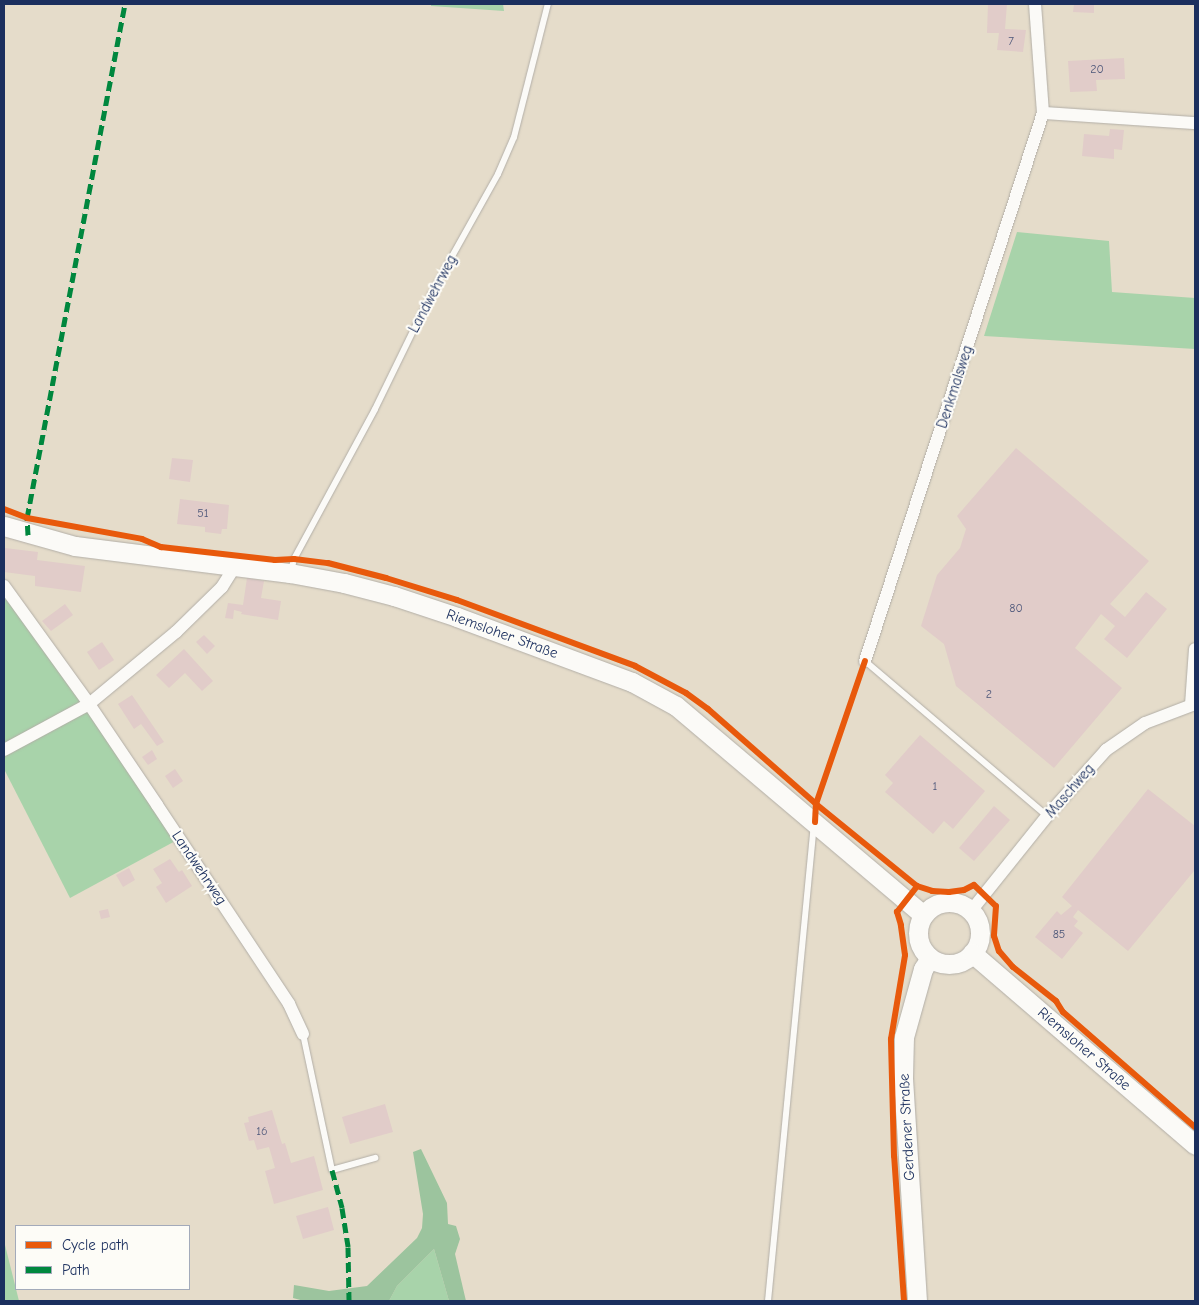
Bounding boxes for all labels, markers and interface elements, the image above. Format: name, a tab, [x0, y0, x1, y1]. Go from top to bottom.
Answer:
house number: 7	[1008, 35, 1014, 49]
house number: 20	[1090, 63, 1104, 77]
street label: Landwehrweg	[405, 252, 461, 336]
street label: Denkmalsweg	[933, 343, 977, 431]
house number: 51	[197, 507, 209, 521]
house number: 80	[1009, 602, 1023, 616]
street label: Riemsloher Straße	[444, 605, 560, 663]
house number: 2	[986, 688, 992, 702]
street label: Maschweg	[1042, 760, 1098, 822]
house number: 1	[933, 780, 937, 794]
street label: Landwehrweg	[168, 827, 230, 909]
house number: 85	[1053, 928, 1065, 942]
street label: Riemsloher Straße	[1034, 1004, 1134, 1094]
street label: Gerdener Straße	[895, 1073, 919, 1181]
house number: 16	[256, 1125, 268, 1139]
legend	[15, 1225, 190, 1290]
text: Cycle path	[62, 1236, 129, 1254]
text: Path	[62, 1261, 90, 1279]

